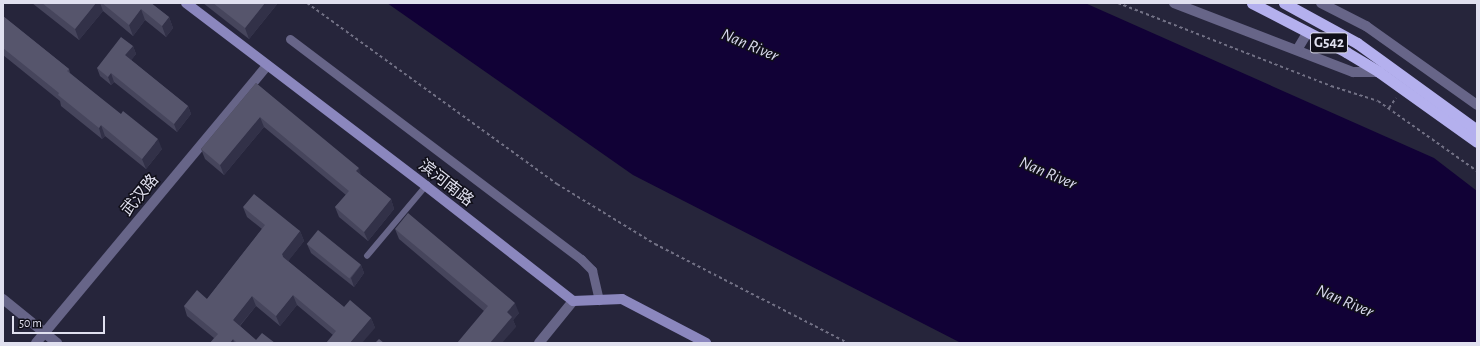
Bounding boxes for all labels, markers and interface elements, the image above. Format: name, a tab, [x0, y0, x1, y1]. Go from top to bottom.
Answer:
water label: Nan River	[718, 24, 782, 66]
road number: G542	[1309, 30, 1349, 56]
water label: Nan River	[1016, 152, 1080, 194]
street label: 滨河南路	[415, 156, 477, 210]
street label: 武汉路	[117, 170, 163, 220]
water label: Nan River	[1313, 280, 1377, 322]
scale bar	[14, 308, 107, 334]
text: 50 m	[19, 317, 42, 329]

